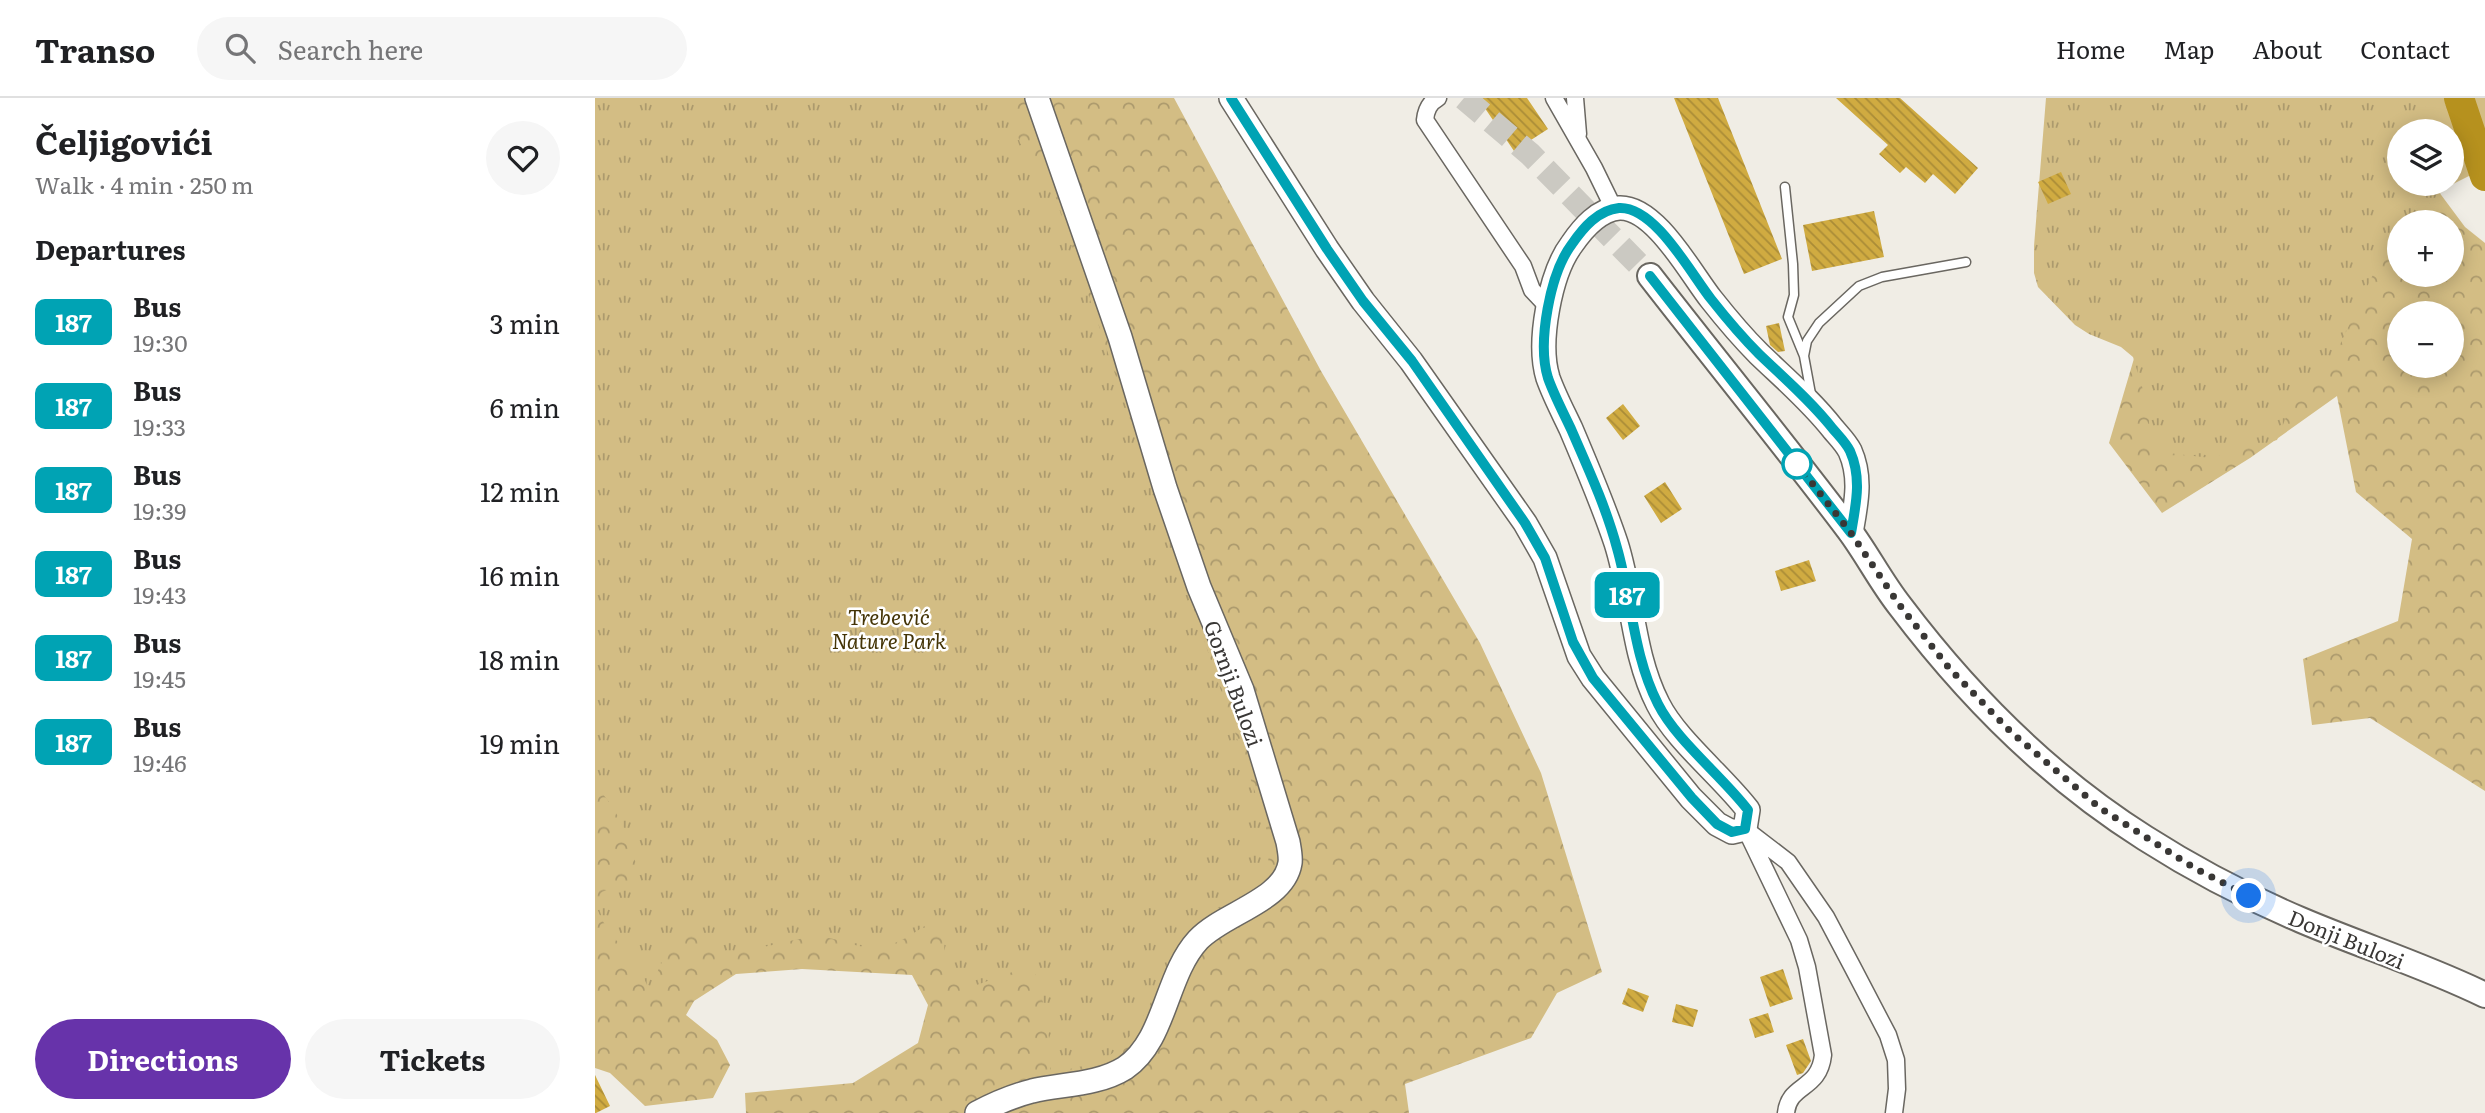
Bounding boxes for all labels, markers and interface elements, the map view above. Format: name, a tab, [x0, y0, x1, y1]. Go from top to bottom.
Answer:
search box	[197, 17, 687, 80]
text: Transo	[35, 24, 155, 73]
icon: search	[221, 29, 259, 67]
text: Search here	[277, 29, 423, 68]
text: Home	[2056, 31, 2125, 66]
text: Map	[2163, 31, 2214, 66]
text: About	[2252, 31, 2322, 66]
text: Contact	[2360, 31, 2450, 66]
text: Čeljigovići	[35, 116, 213, 165]
map controls	[2387, 119, 2464, 378]
button: layers	[2387, 119, 2464, 196]
button: heart	[486, 121, 560, 195]
text: Walk · 4 min · 250 m	[35, 167, 254, 201]
button: +	[2387, 210, 2464, 287]
text: Departures	[35, 229, 186, 268]
text: Bus	[133, 286, 181, 325]
button: −	[2387, 301, 2464, 378]
text: 3 min	[490, 303, 560, 342]
text: 187	[55, 304, 92, 339]
text: 19:30	[133, 325, 188, 359]
text: Bus	[133, 370, 181, 409]
text: 6 min	[490, 387, 560, 426]
text: 187	[55, 388, 92, 423]
text: 19:33	[133, 409, 186, 443]
unlabelled marker	[1782, 449, 1812, 479]
text: Bus	[133, 454, 181, 493]
text: 12 min	[480, 471, 560, 510]
text: 187	[55, 472, 92, 507]
text: 19:39	[133, 493, 186, 527]
text: Bus	[133, 538, 181, 577]
text: 16 min	[479, 555, 560, 594]
text: 187	[55, 556, 92, 591]
line badge: 187	[1587, 572, 1667, 618]
text: 19:43	[133, 577, 187, 611]
text: 187	[1609, 577, 1645, 612]
park label: Trebević Nature Park	[832, 600, 947, 655]
street label: Gornji Bulozi	[1198, 615, 1272, 751]
text: Bus	[133, 622, 181, 661]
text: 18 min	[479, 639, 560, 678]
text: 187	[55, 640, 92, 675]
text: 19:45	[133, 661, 186, 695]
text: Bus	[133, 706, 181, 745]
text: 19 min	[480, 723, 560, 762]
text: 187	[55, 724, 92, 759]
text: 19:46	[133, 745, 187, 779]
your location	[2231, 878, 2266, 913]
street label: Donji Bulozi	[2284, 901, 2410, 975]
button: Directions	[35, 1019, 291, 1099]
button: Tickets	[305, 1019, 560, 1099]

